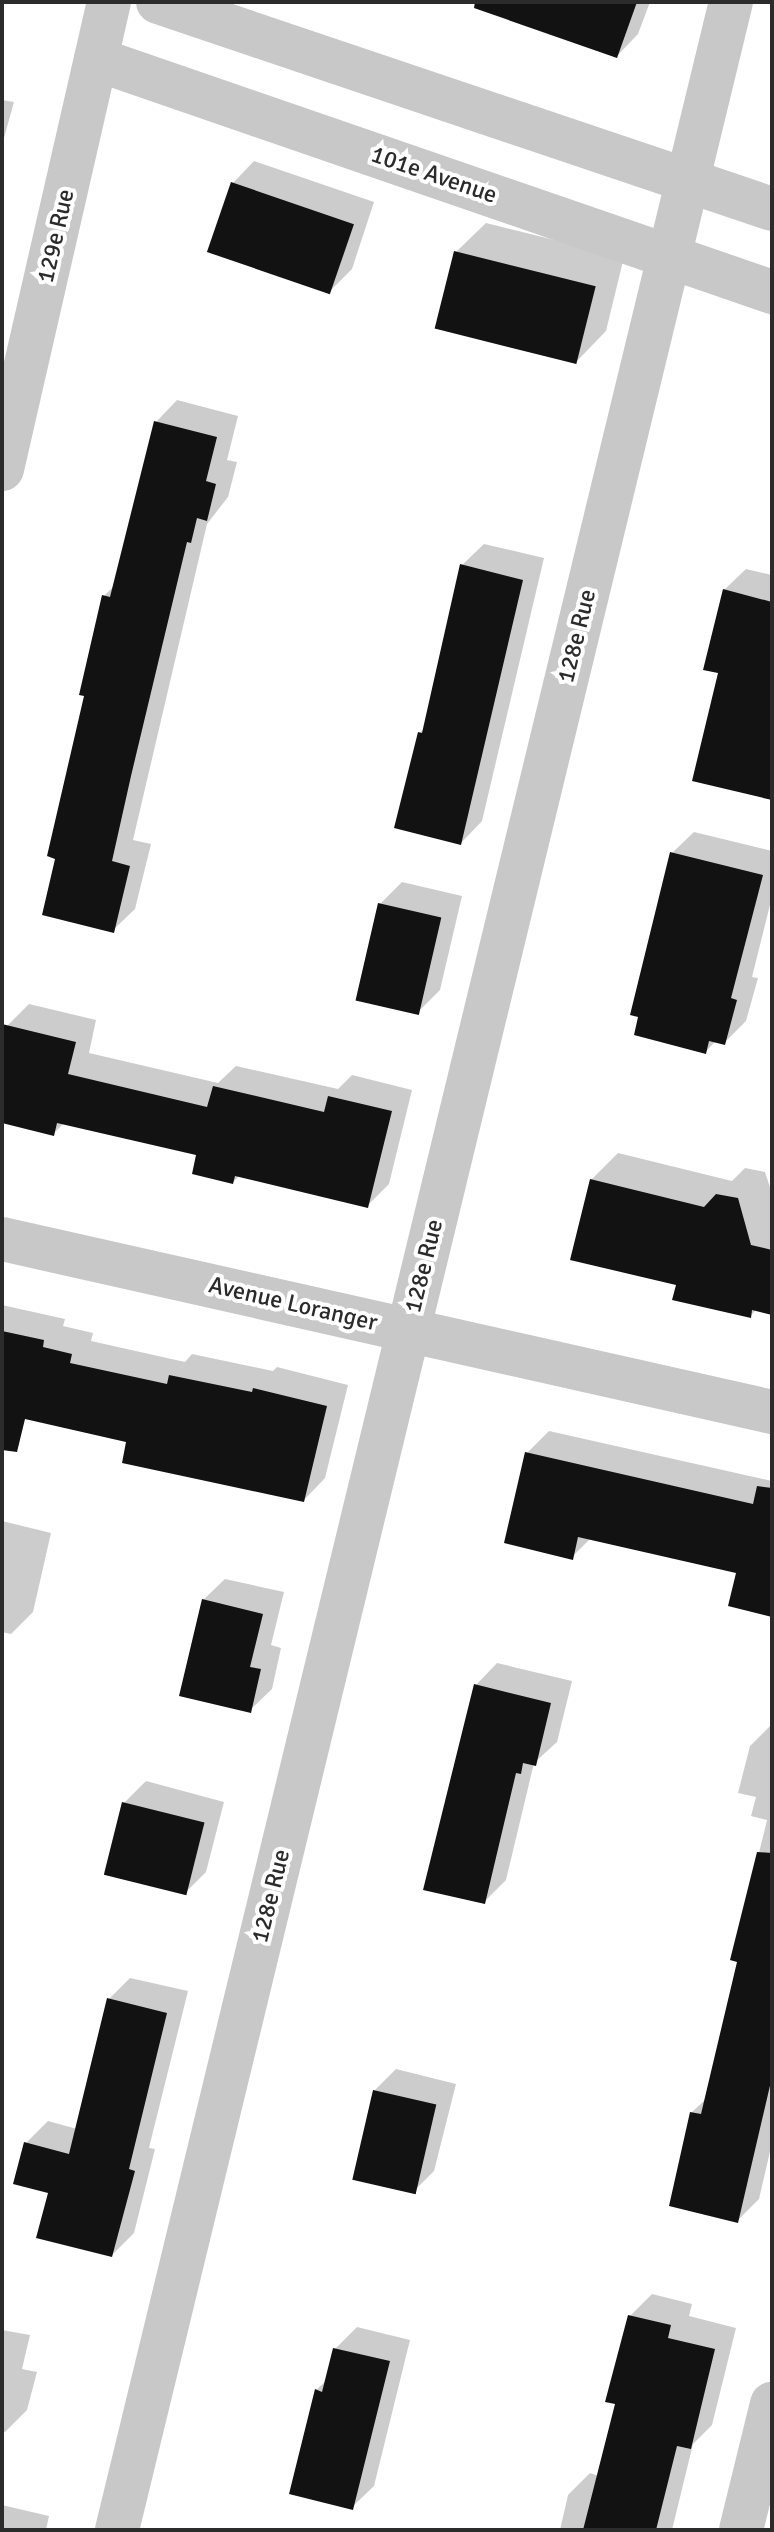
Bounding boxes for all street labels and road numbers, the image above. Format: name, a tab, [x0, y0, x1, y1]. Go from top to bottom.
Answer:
street label: 101e Avenue	[367, 140, 501, 210]
street label: 129e Rue	[31, 186, 81, 286]
street label: 128e Rue	[552, 586, 602, 686]
street label: 128e Rue	[399, 1216, 449, 1316]
street label: Avenue Loranger	[206, 1271, 380, 1337]
street label: 128e Rue	[246, 1846, 296, 1946]

